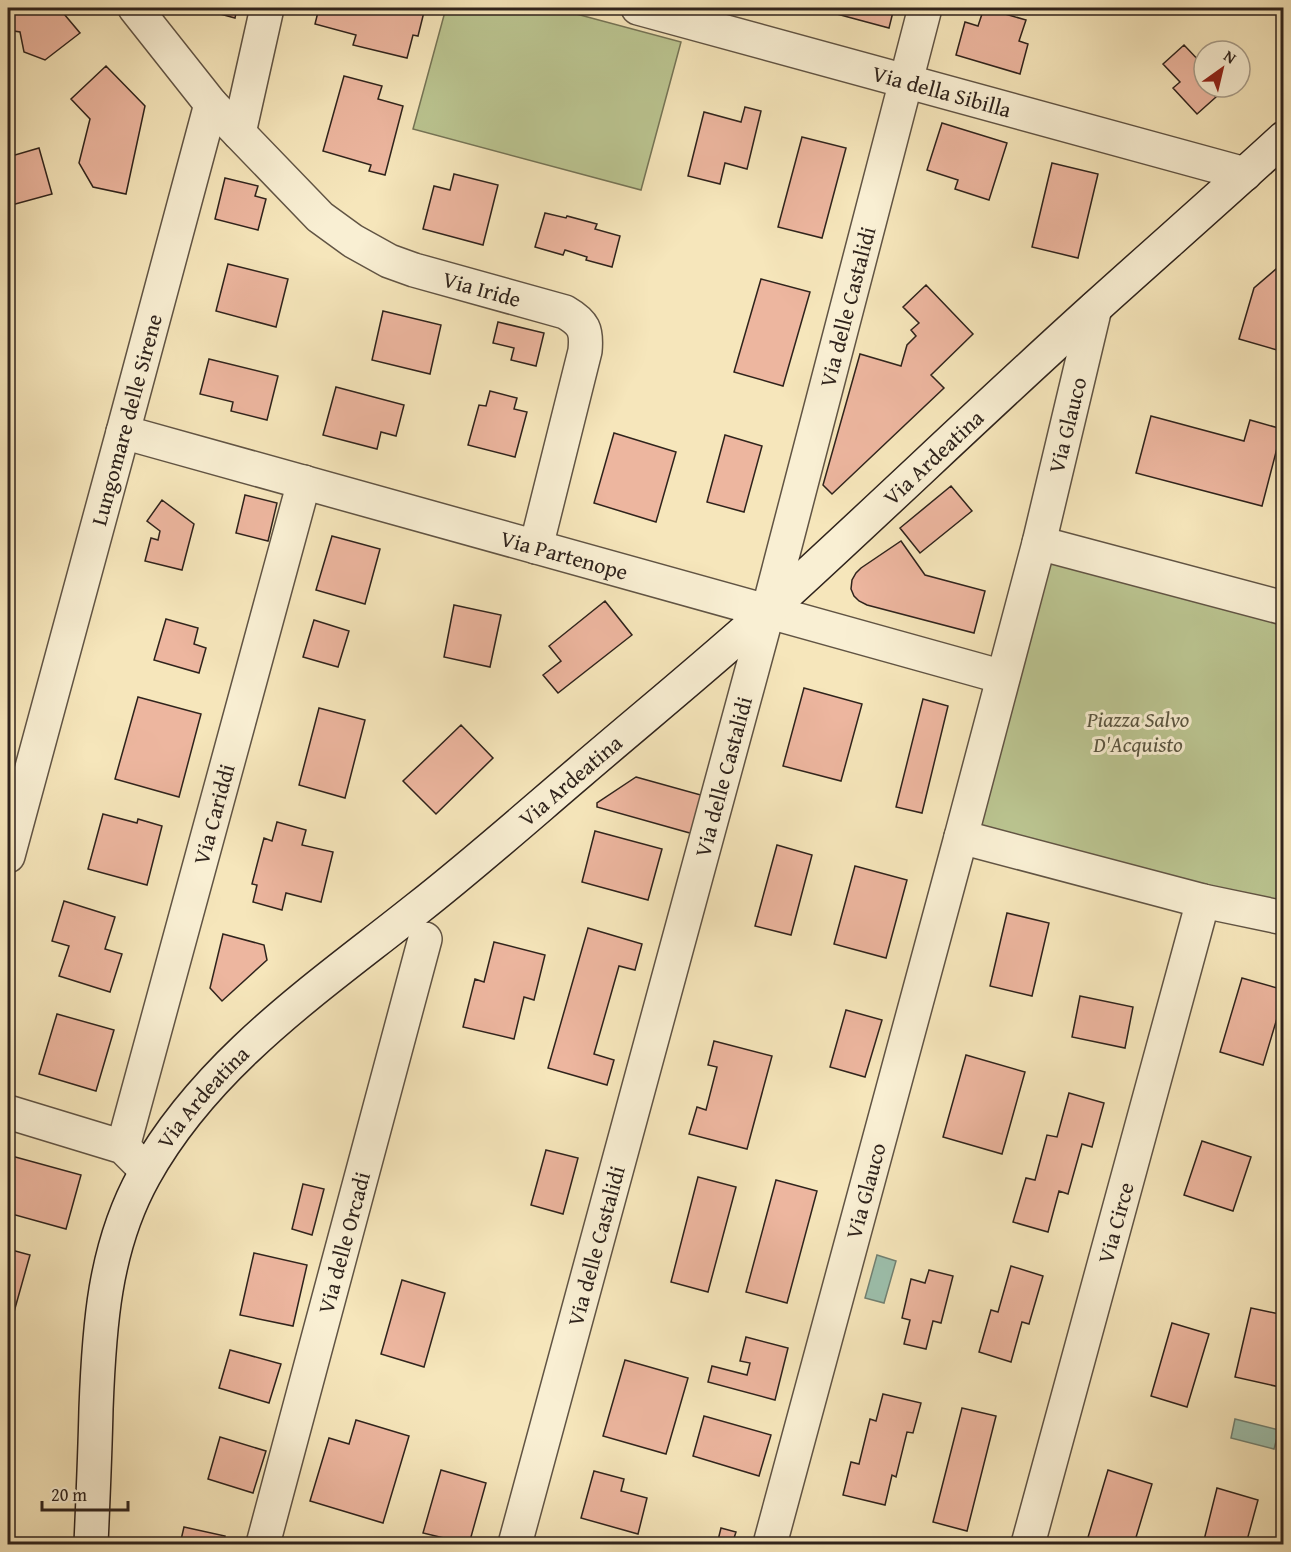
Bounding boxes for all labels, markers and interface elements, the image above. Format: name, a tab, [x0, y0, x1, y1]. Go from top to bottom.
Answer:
north arrow	[1192, 39, 1252, 99]
text: N	[1219, 44, 1242, 70]
street label: Via della Sibilla	[869, 57, 1016, 126]
street label: Via delle Castalidi	[811, 223, 883, 391]
street label: Via Iride	[439, 263, 525, 315]
street label: Lungomare delle Sirene	[82, 310, 170, 529]
street label: Via Glauco	[1040, 373, 1094, 477]
street label: Via Ardeatina	[876, 402, 991, 513]
street label: Via Partenope	[497, 522, 632, 588]
street label: Via delle Castalidi	[686, 693, 760, 861]
park label: Piazza Salvo D'Acquisto	[1086, 703, 1189, 760]
street label: Via Ardeatina	[511, 727, 629, 834]
street label: Via Cariddi	[185, 760, 243, 868]
street label: Via Ardeatina	[149, 1038, 256, 1155]
street label: Via Glauco	[837, 1139, 894, 1242]
street label: Via delle Castalidi	[559, 1162, 633, 1330]
street label: Via delle Orcadi	[309, 1168, 378, 1317]
street label: Via Circe	[1089, 1179, 1142, 1267]
scale bar	[42, 1474, 128, 1512]
text: 20 m	[51, 1481, 87, 1508]

